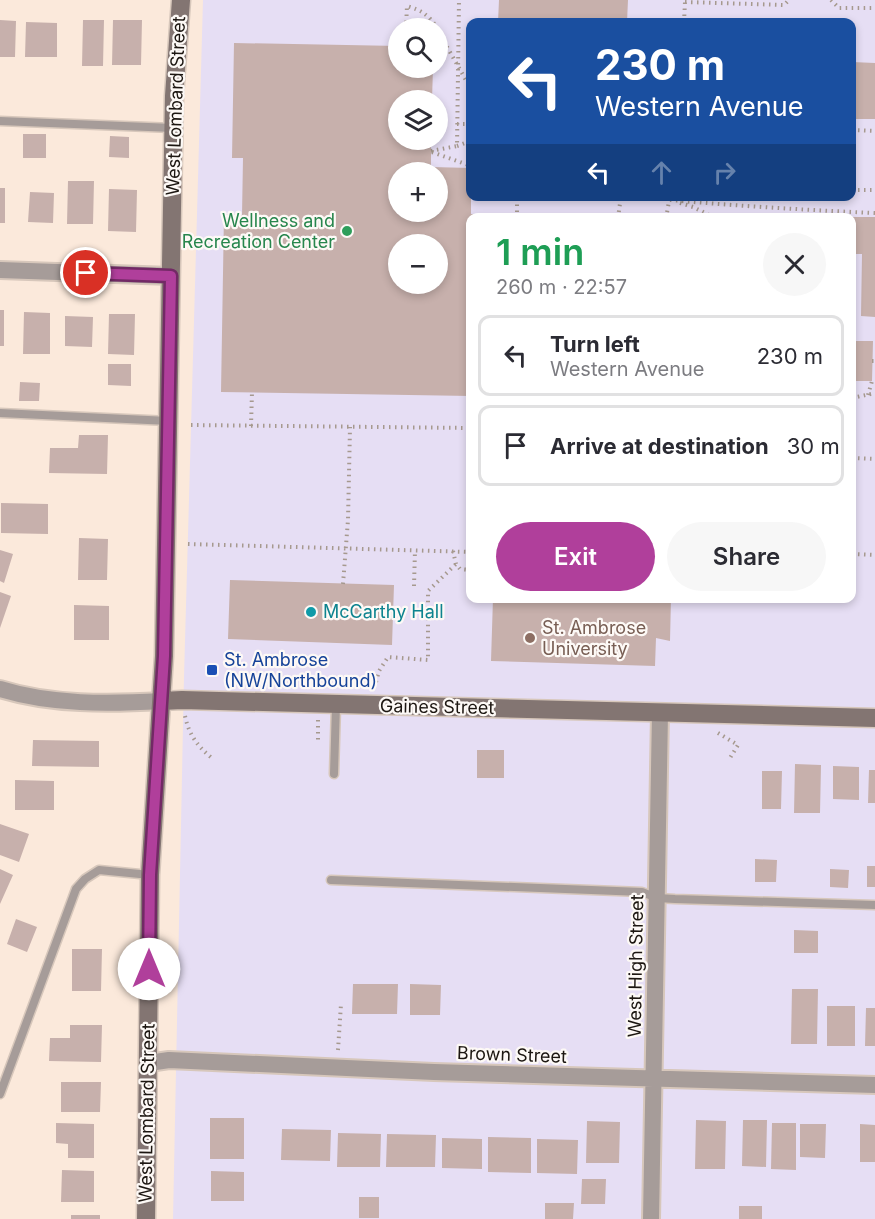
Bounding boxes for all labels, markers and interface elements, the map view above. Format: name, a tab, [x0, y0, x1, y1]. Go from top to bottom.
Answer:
street label: West Lombard Street	[162, 16, 189, 196]
map controls	[388, 18, 448, 294]
button: search	[388, 18, 448, 78]
text: 230 m	[595, 39, 725, 90]
icon: left	[496, 42, 574, 120]
button: layers	[388, 90, 448, 150]
text: Western Avenue	[595, 90, 804, 123]
icon: left	[582, 156, 615, 189]
icon: ahead	[645, 156, 678, 189]
icon: right	[708, 156, 741, 189]
button: +	[388, 162, 448, 222]
place label: Wellness and Recreation Center	[182, 210, 335, 252]
marker: Wellness and Recreation Center	[340, 224, 354, 238]
text: 1 min	[496, 230, 584, 274]
button: close	[763, 233, 826, 296]
button: −	[388, 234, 448, 294]
pin	[60, 247, 111, 298]
icon: arrive	[69, 256, 102, 289]
text: 260 m · 22:57	[496, 275, 627, 299]
text: Turn left	[550, 331, 640, 357]
icon: left	[499, 339, 532, 372]
text: 230 m	[757, 343, 823, 369]
text: Western Avenue	[550, 357, 704, 381]
icon: arrive	[499, 429, 532, 462]
text: Arrive at destination	[550, 433, 769, 459]
text: 30 m	[787, 433, 840, 459]
button: Exit	[496, 522, 655, 591]
button: Share	[667, 522, 826, 591]
place label: McCarthy Hall	[323, 601, 444, 622]
marker: McCarthy Hall	[304, 605, 318, 619]
place label: St. Ambrose University	[542, 617, 646, 659]
marker: St. Ambrose University	[523, 631, 537, 645]
place label: St. Ambrose (NW/Northbound)	[224, 649, 377, 691]
marker: St. Ambrose (NW/Northbound)	[205, 663, 219, 677]
street label: Gaines Street	[380, 695, 494, 718]
street label: West High Street	[624, 894, 647, 1038]
position arrow	[117, 937, 181, 1001]
street label: West Lombard Street	[134, 1023, 159, 1203]
street label: Brown Street	[457, 1042, 567, 1067]

